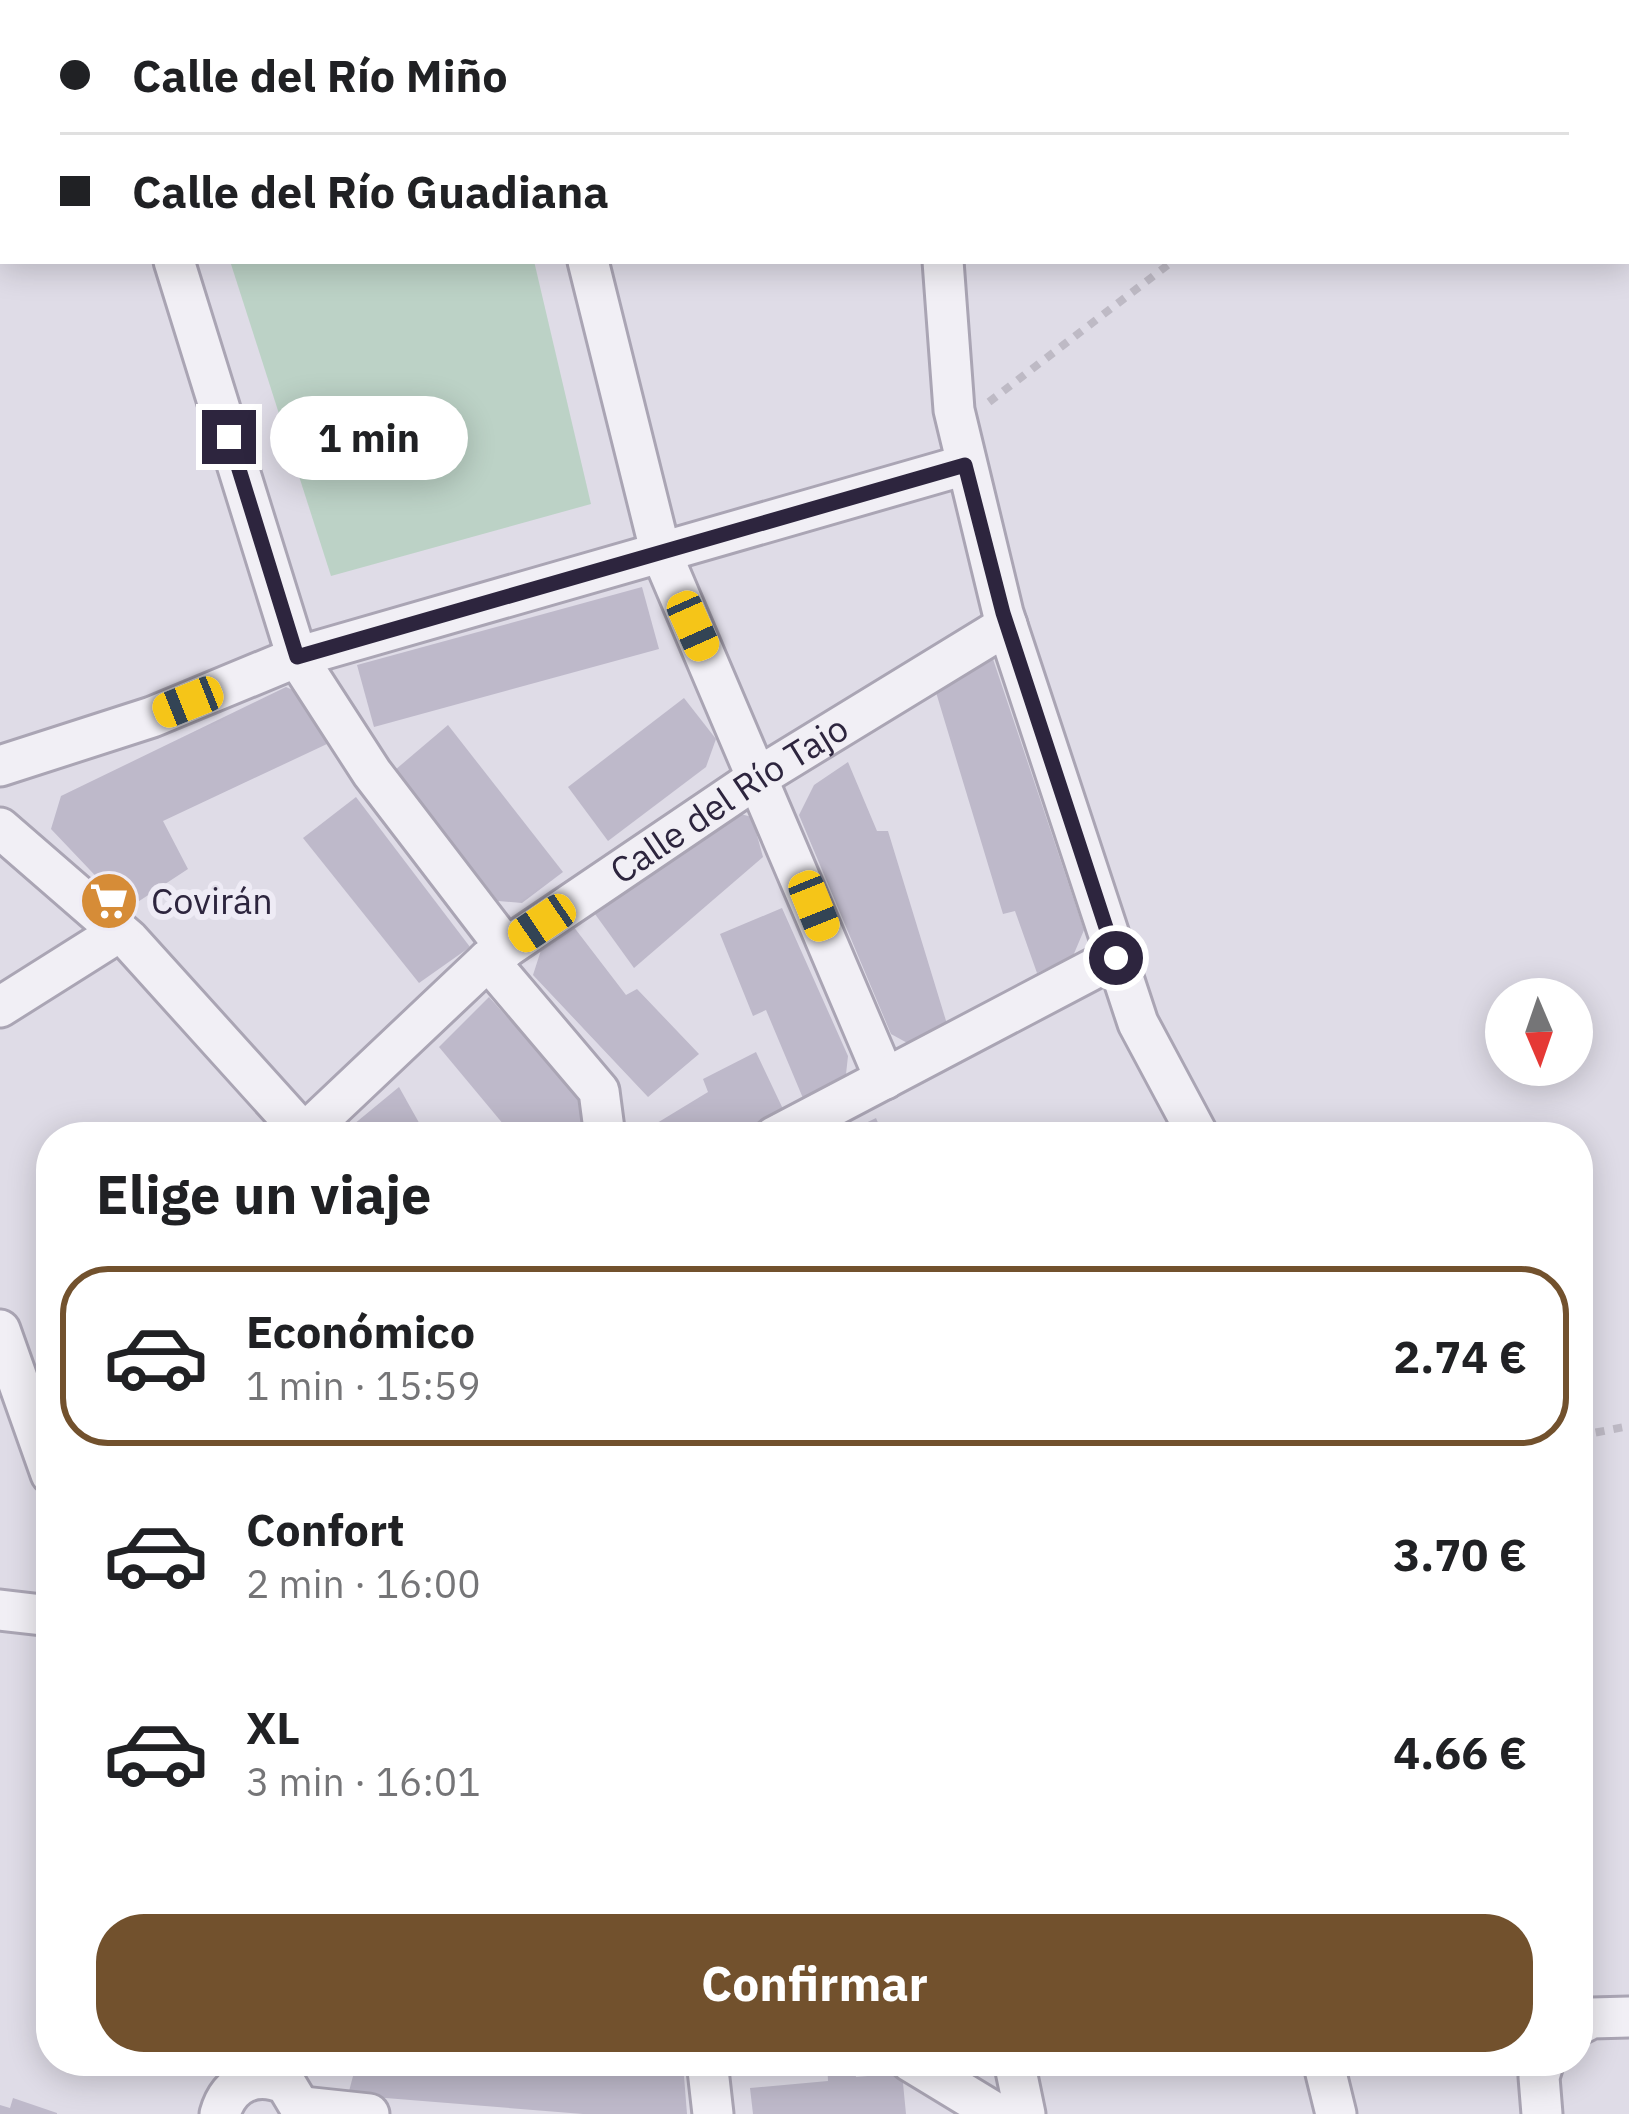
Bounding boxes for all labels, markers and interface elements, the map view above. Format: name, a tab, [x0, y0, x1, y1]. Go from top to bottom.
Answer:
text: Calle del Río Miño	[132, 46, 508, 104]
text: Calle del Río Guadiana	[132, 162, 609, 220]
callout: 1 min	[271, 395, 469, 479]
route end	[202, 410, 256, 464]
text: 1 min	[318, 412, 420, 463]
car	[662, 586, 724, 666]
car	[148, 672, 228, 732]
street label: Calle del Río Tajo	[600, 704, 857, 894]
car	[784, 866, 844, 946]
supermarket icon: Covirán	[78, 870, 140, 932]
place label: Covirán	[151, 877, 273, 924]
car	[502, 888, 582, 958]
route start	[1089, 931, 1143, 985]
north arrow	[1485, 978, 1593, 1086]
map controls	[1485, 978, 1593, 1086]
text: Elige un viaje	[96, 1159, 431, 1229]
icon: car	[102, 1302, 210, 1410]
text: Económico	[246, 1302, 475, 1360]
text: 2.74 €	[1393, 1327, 1527, 1385]
text: 1 min · 15:59	[246, 1360, 481, 1411]
icon: car	[102, 1500, 210, 1608]
text: Confort	[246, 1500, 405, 1558]
text: 3.70 €	[1393, 1525, 1527, 1583]
text: 2 min · 16:00	[246, 1558, 481, 1609]
icon: car	[102, 1698, 210, 1806]
text: XL	[246, 1698, 300, 1756]
text: 4.66 €	[1393, 1723, 1527, 1781]
text: 3 min · 16:01	[246, 1756, 481, 1807]
button: Confirmar	[96, 1914, 1533, 2052]

